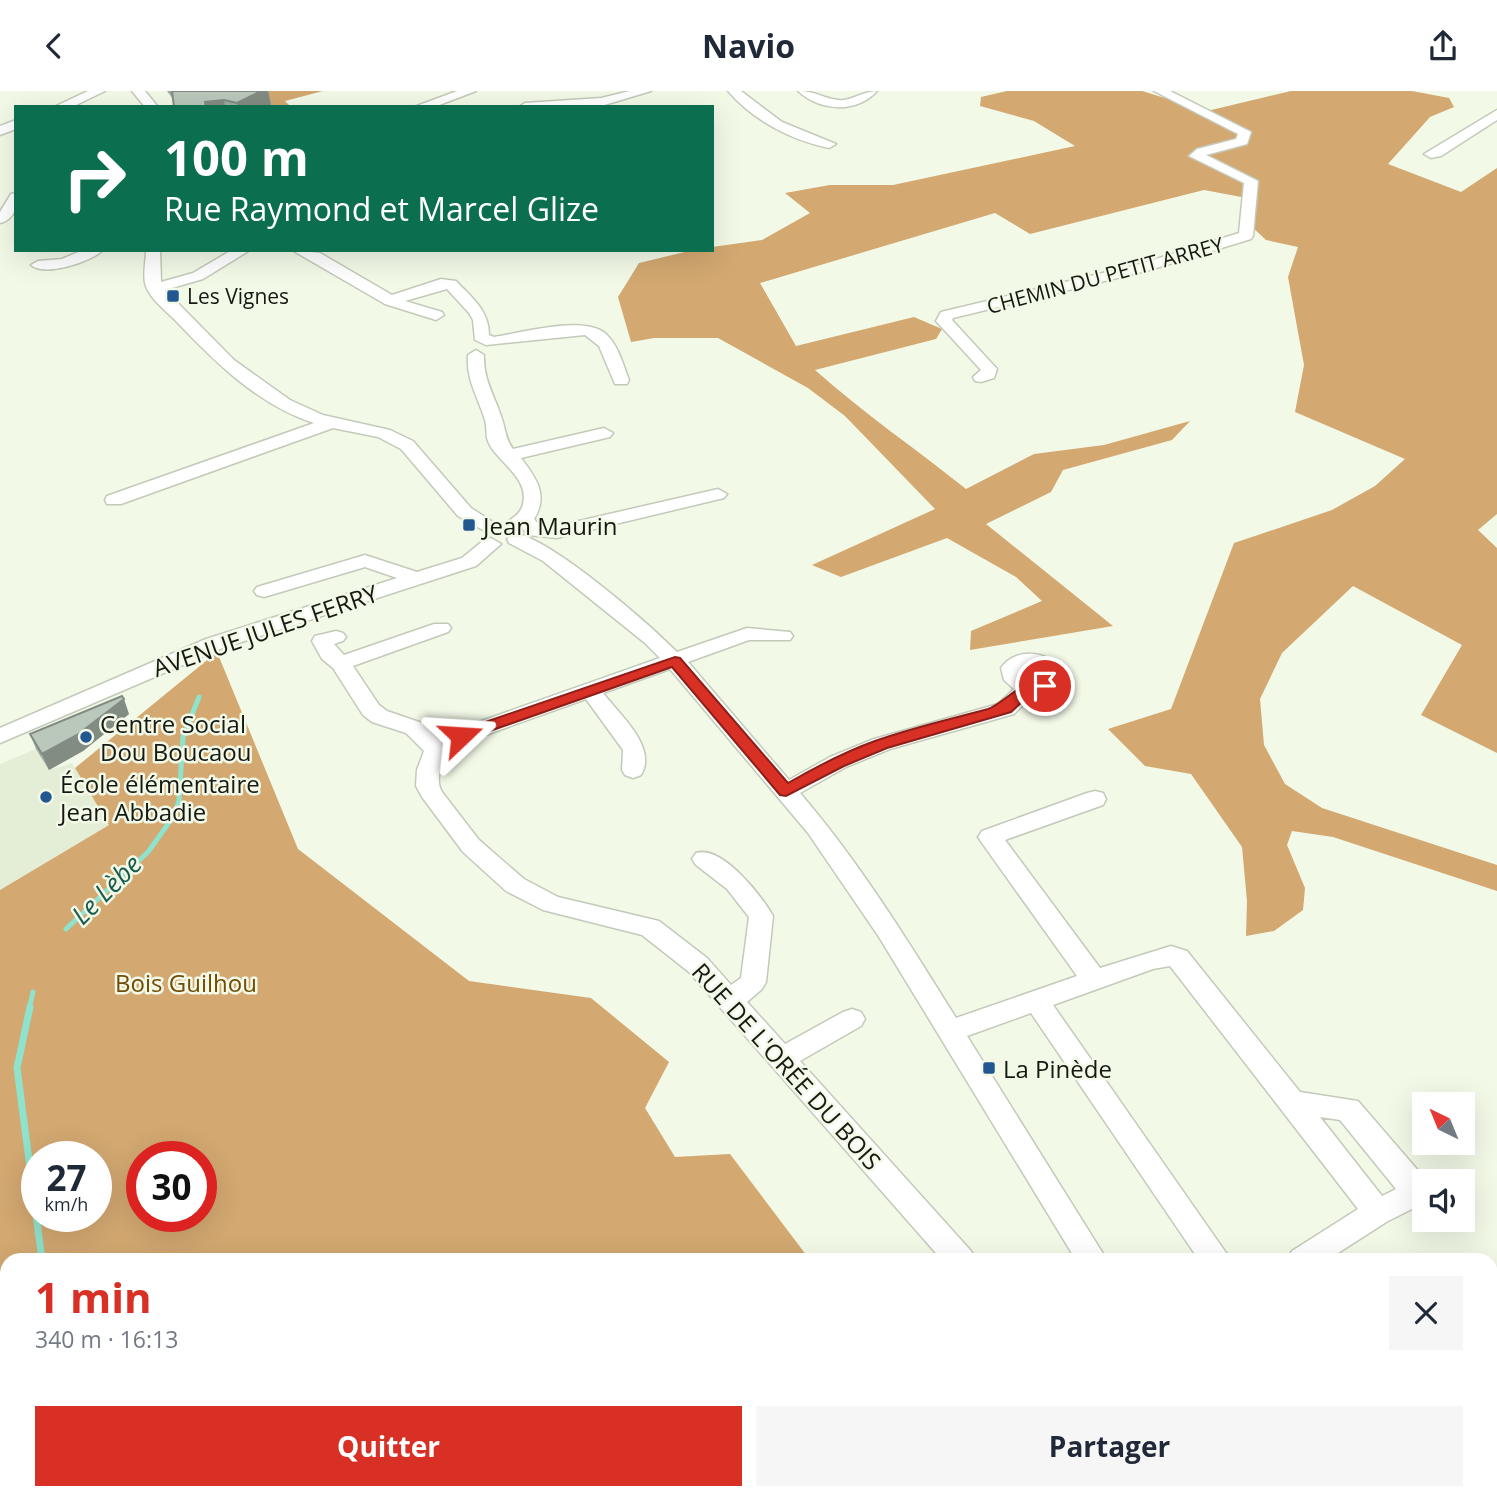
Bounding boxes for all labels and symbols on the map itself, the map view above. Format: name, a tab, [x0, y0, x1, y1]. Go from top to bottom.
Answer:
street label: CHEMIN DU PETIT ARREY	[984, 230, 1227, 320]
place label: Les Vignes	[187, 282, 289, 310]
marker: Les Vignes	[165, 288, 181, 304]
place label: Jean Maurin	[481, 509, 617, 542]
marker: Jean Maurin	[461, 517, 477, 533]
street label: AVENUE JULES FERRY	[148, 576, 382, 684]
pin	[1015, 656, 1075, 716]
position arrow	[424, 699, 498, 773]
place label: Centre Social Dou Boucaou	[100, 707, 251, 768]
marker: Centre Social Dou Boucaou	[78, 729, 94, 745]
place label: École élémentaire Jean Abbadie	[58, 767, 260, 828]
marker: École élémentaire Jean Abbadie	[38, 789, 54, 805]
water label: Le Lèbe	[63, 846, 149, 932]
street label: RUE DE L'ORÉE DU BOIS	[685, 955, 889, 1177]
park label: Bois Guilhou	[115, 966, 257, 999]
place label: La Pinède	[1003, 1052, 1112, 1085]
marker: La Pinède	[981, 1060, 997, 1076]
north arrow	[1412, 1092, 1475, 1155]
speed limit sign: 30	[126, 1141, 217, 1232]

